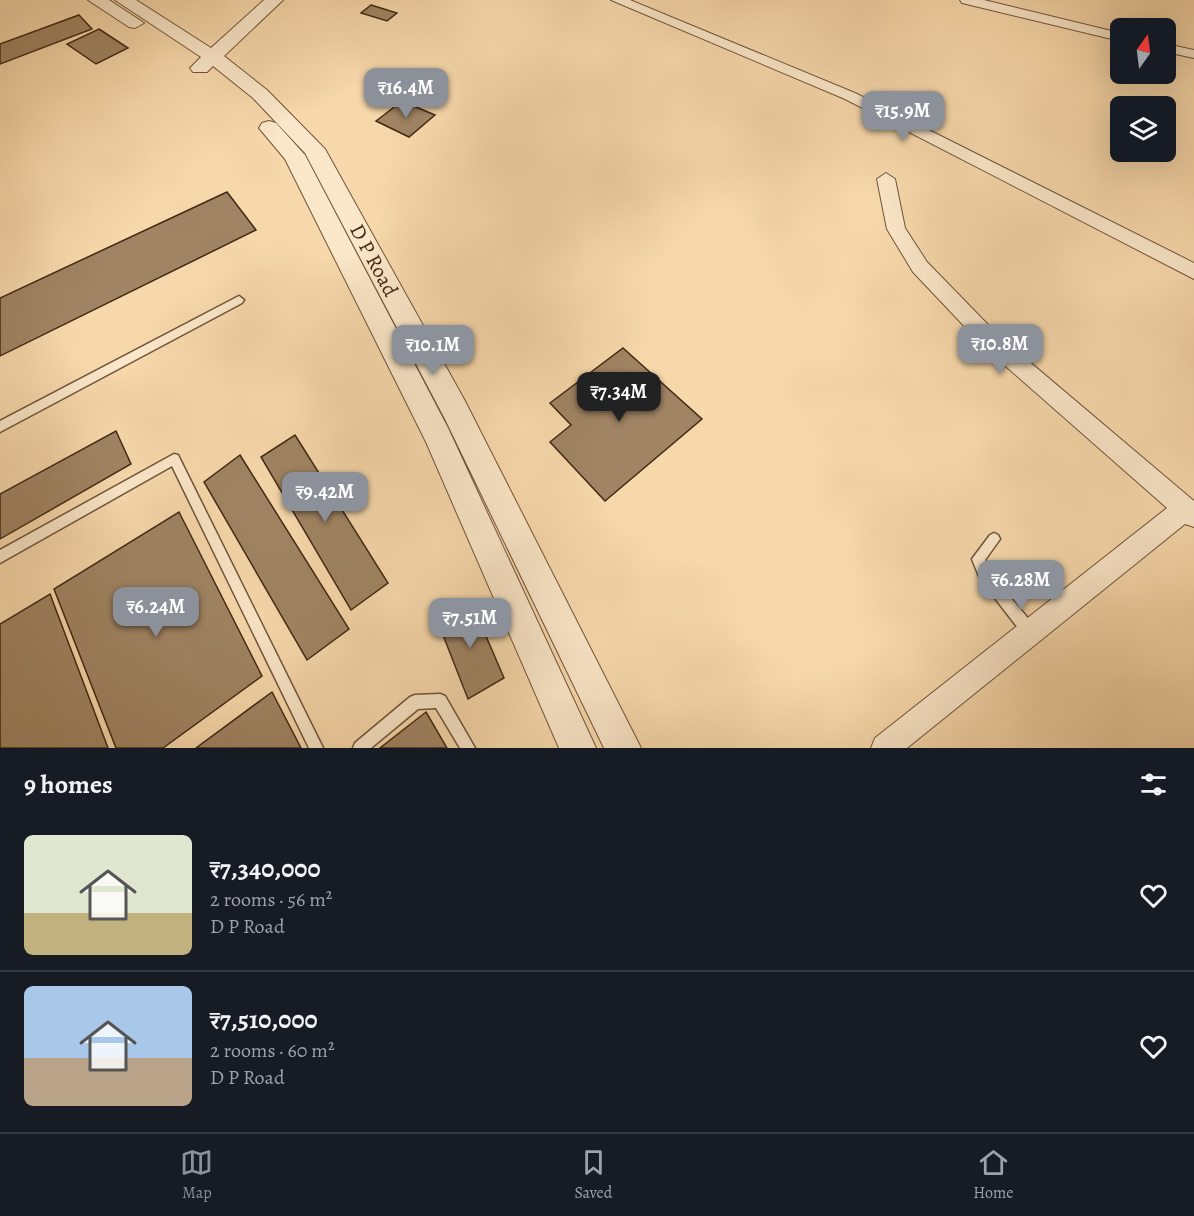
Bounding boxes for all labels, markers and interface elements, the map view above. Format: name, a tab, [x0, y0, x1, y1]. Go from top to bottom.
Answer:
north arrow	[1110, 18, 1176, 84]
map controls	[1110, 18, 1176, 162]
pin: ₹16.4M	[357, 68, 455, 119]
text: ₹16.4M	[378, 74, 434, 101]
pin: ₹15.9M	[854, 91, 952, 142]
button: layers	[1110, 96, 1176, 162]
text: ₹15.9M	[876, 97, 930, 124]
street label: D P Road	[343, 219, 405, 302]
pin: ₹10.8M	[951, 324, 1049, 375]
pin: ₹10.1M	[384, 325, 482, 376]
text: ₹10.8M	[972, 330, 1028, 357]
text: ₹10.1M	[406, 331, 460, 358]
pin: ₹7.34M	[570, 372, 668, 423]
text: ₹7.34M	[591, 378, 647, 405]
pin: ₹9.42M	[276, 472, 374, 523]
text: ₹9.42M	[296, 478, 354, 505]
pin: ₹6.28M	[972, 560, 1070, 611]
text: ₹6.28M	[992, 566, 1050, 593]
pin: ₹6.24M	[107, 587, 205, 638]
text: ₹6.24M	[127, 593, 185, 620]
pin: ₹7.51M	[421, 598, 519, 649]
text: ₹7.51M	[443, 604, 497, 631]
text: 9 homes	[24, 767, 113, 802]
icon: filters	[1137, 768, 1170, 801]
text: ₹7,340,000	[210, 851, 321, 886]
icon: home	[72, 859, 144, 931]
icon: heart	[1137, 879, 1170, 912]
text: 2 rooms · 56 m²	[210, 886, 332, 913]
text: D P Road	[210, 913, 285, 940]
text: ₹7,510,000	[210, 1002, 318, 1037]
icon: home	[72, 1010, 144, 1082]
icon: heart	[1137, 1030, 1170, 1063]
text: 2 rooms · 60 m²	[210, 1037, 334, 1064]
text: D P Road	[210, 1064, 285, 1091]
tab: Map	[180, 1146, 213, 1204]
tab: Saved	[574, 1146, 612, 1204]
tab: Home	[973, 1146, 1014, 1204]

